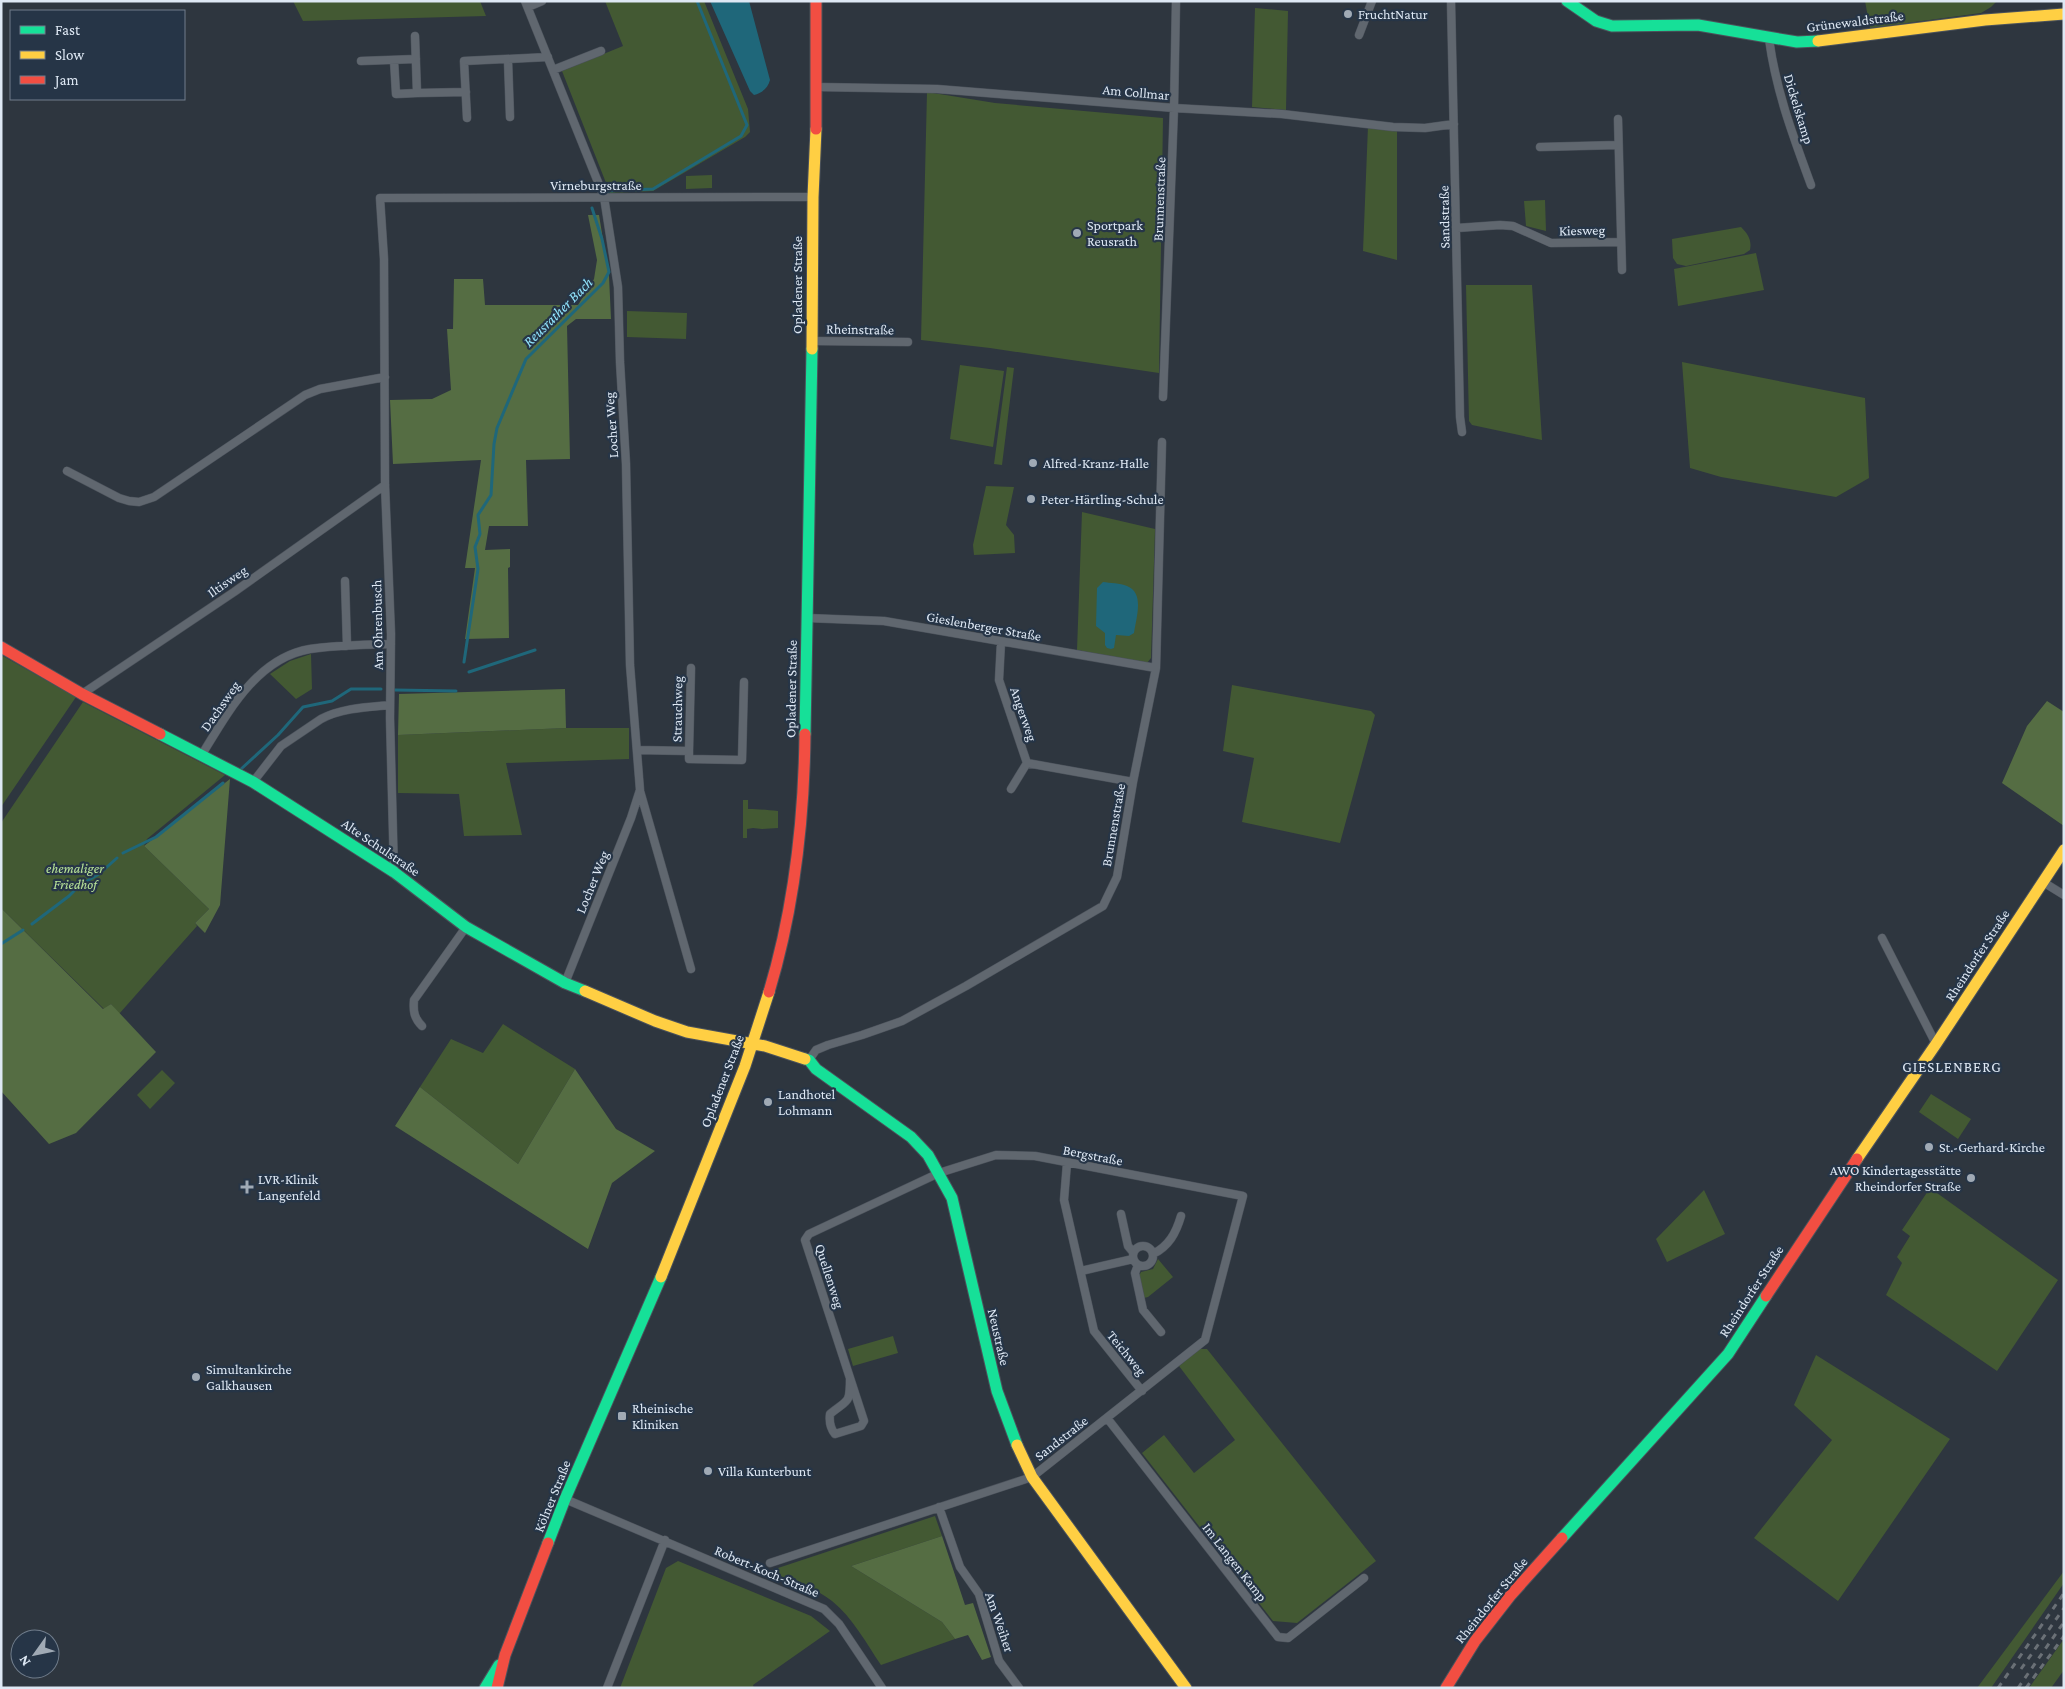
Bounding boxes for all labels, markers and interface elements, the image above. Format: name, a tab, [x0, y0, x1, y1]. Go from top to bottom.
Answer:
place label: FruchtNatur	[1358, 6, 1428, 22]
street label: Grünewaldstraße	[1805, 7, 1905, 35]
marker: FruchtNatur	[1342, 8, 1354, 20]
legend	[10, 10, 185, 100]
text: Fast	[55, 22, 81, 38]
text: Slow	[55, 47, 85, 63]
text: Jam	[53, 72, 78, 89]
street label: Dickelskamp	[1781, 72, 1817, 146]
street label: Am Collmar	[1102, 81, 1170, 103]
street label: Brunnenstraße	[1150, 157, 1168, 241]
street label: Virneburgstraße	[550, 177, 642, 193]
street label: Sandstraße	[1435, 185, 1453, 249]
place label: Sportpark Reusrath	[1087, 217, 1143, 249]
street label: Kiesweg	[1559, 222, 1606, 238]
marker: Sportpark Reusrath	[1071, 227, 1083, 239]
street label: Opladener Straße	[789, 236, 805, 334]
water label: Reusrather Bach	[520, 274, 596, 350]
street label: Rheinstraße	[826, 320, 894, 338]
street label: Locher Weg	[601, 391, 621, 459]
place label: Alfred-Kranz-Halle	[1043, 455, 1149, 471]
marker: Alfred-Kranz-Halle	[1027, 457, 1039, 469]
place label: Peter-Härtling-Schule	[1041, 491, 1164, 507]
marker: Peter-Härtling-Schule	[1025, 493, 1037, 505]
street label: Iltisweg	[204, 561, 250, 600]
street label: Am Ohrenbusch	[368, 579, 386, 670]
street label: Gieslenberger Straße	[925, 608, 1043, 644]
street label: Opladener Straße	[782, 640, 800, 738]
street label: Strauchweg	[668, 676, 686, 742]
street label: Dachsweg	[197, 678, 243, 734]
street label: Angerweg	[1007, 685, 1041, 743]
street label: Brunnenstraße	[1098, 782, 1128, 868]
street label: Alte Schulstraße	[339, 815, 423, 879]
street label: Locher Weg	[572, 848, 612, 916]
park label: ehemaliger Friedhof	[46, 860, 105, 892]
street label: Rheindorfer Straße	[1941, 906, 2013, 1004]
street label: Opladener Straße	[697, 1032, 747, 1130]
district label: GIESLENBERG	[1902, 1059, 2002, 1075]
place label: Landhotel Lohmann	[778, 1086, 836, 1118]
marker: Landhotel Lohmann	[762, 1096, 774, 1108]
place label: St.-Gerhard-Kirche	[1939, 1139, 2045, 1155]
street label: Bergstraße	[1062, 1141, 1124, 1169]
marker: St.-Gerhard-Kirche	[1923, 1141, 1935, 1153]
place label: AWO Kindertagesstätte Rheindorfer Straße	[1830, 1162, 1961, 1194]
place label: LVR-Klinik Langenfeld	[258, 1171, 321, 1203]
marker: AWO Kindertagesstätte Rheindorfer Straße	[1965, 1172, 1977, 1184]
marker: LVR-Klinik Langenfeld	[240, 1180, 254, 1194]
street label: Quellenweg	[812, 1242, 848, 1311]
street label: Rheindorfer Straße	[1715, 1242, 1787, 1340]
street label: Neustraße	[985, 1307, 1013, 1367]
street label: Teichweg	[1104, 1327, 1150, 1379]
place label: Simultankirche Galkhausen	[206, 1361, 292, 1393]
marker: Simultankirche Galkhausen	[190, 1371, 202, 1383]
place label: Rheinische Kliniken	[632, 1400, 693, 1432]
marker: Rheinische Kliniken	[616, 1410, 628, 1422]
street label: Sandstraße	[1031, 1412, 1091, 1464]
street label: Kölner Straße	[530, 1458, 574, 1534]
place label: Villa Kunterbunt	[718, 1463, 811, 1479]
marker: Villa Kunterbunt	[702, 1465, 714, 1477]
street label: Im Langen Kamp	[1199, 1520, 1271, 1604]
street label: Robert-Koch-Straße	[712, 1542, 822, 1600]
street label: Rheindorfer Straße	[1451, 1554, 1531, 1646]
street label: Am Weiher	[982, 1590, 1018, 1654]
north arrow	[10, 1629, 60, 1679]
text: N	[15, 1652, 33, 1669]

